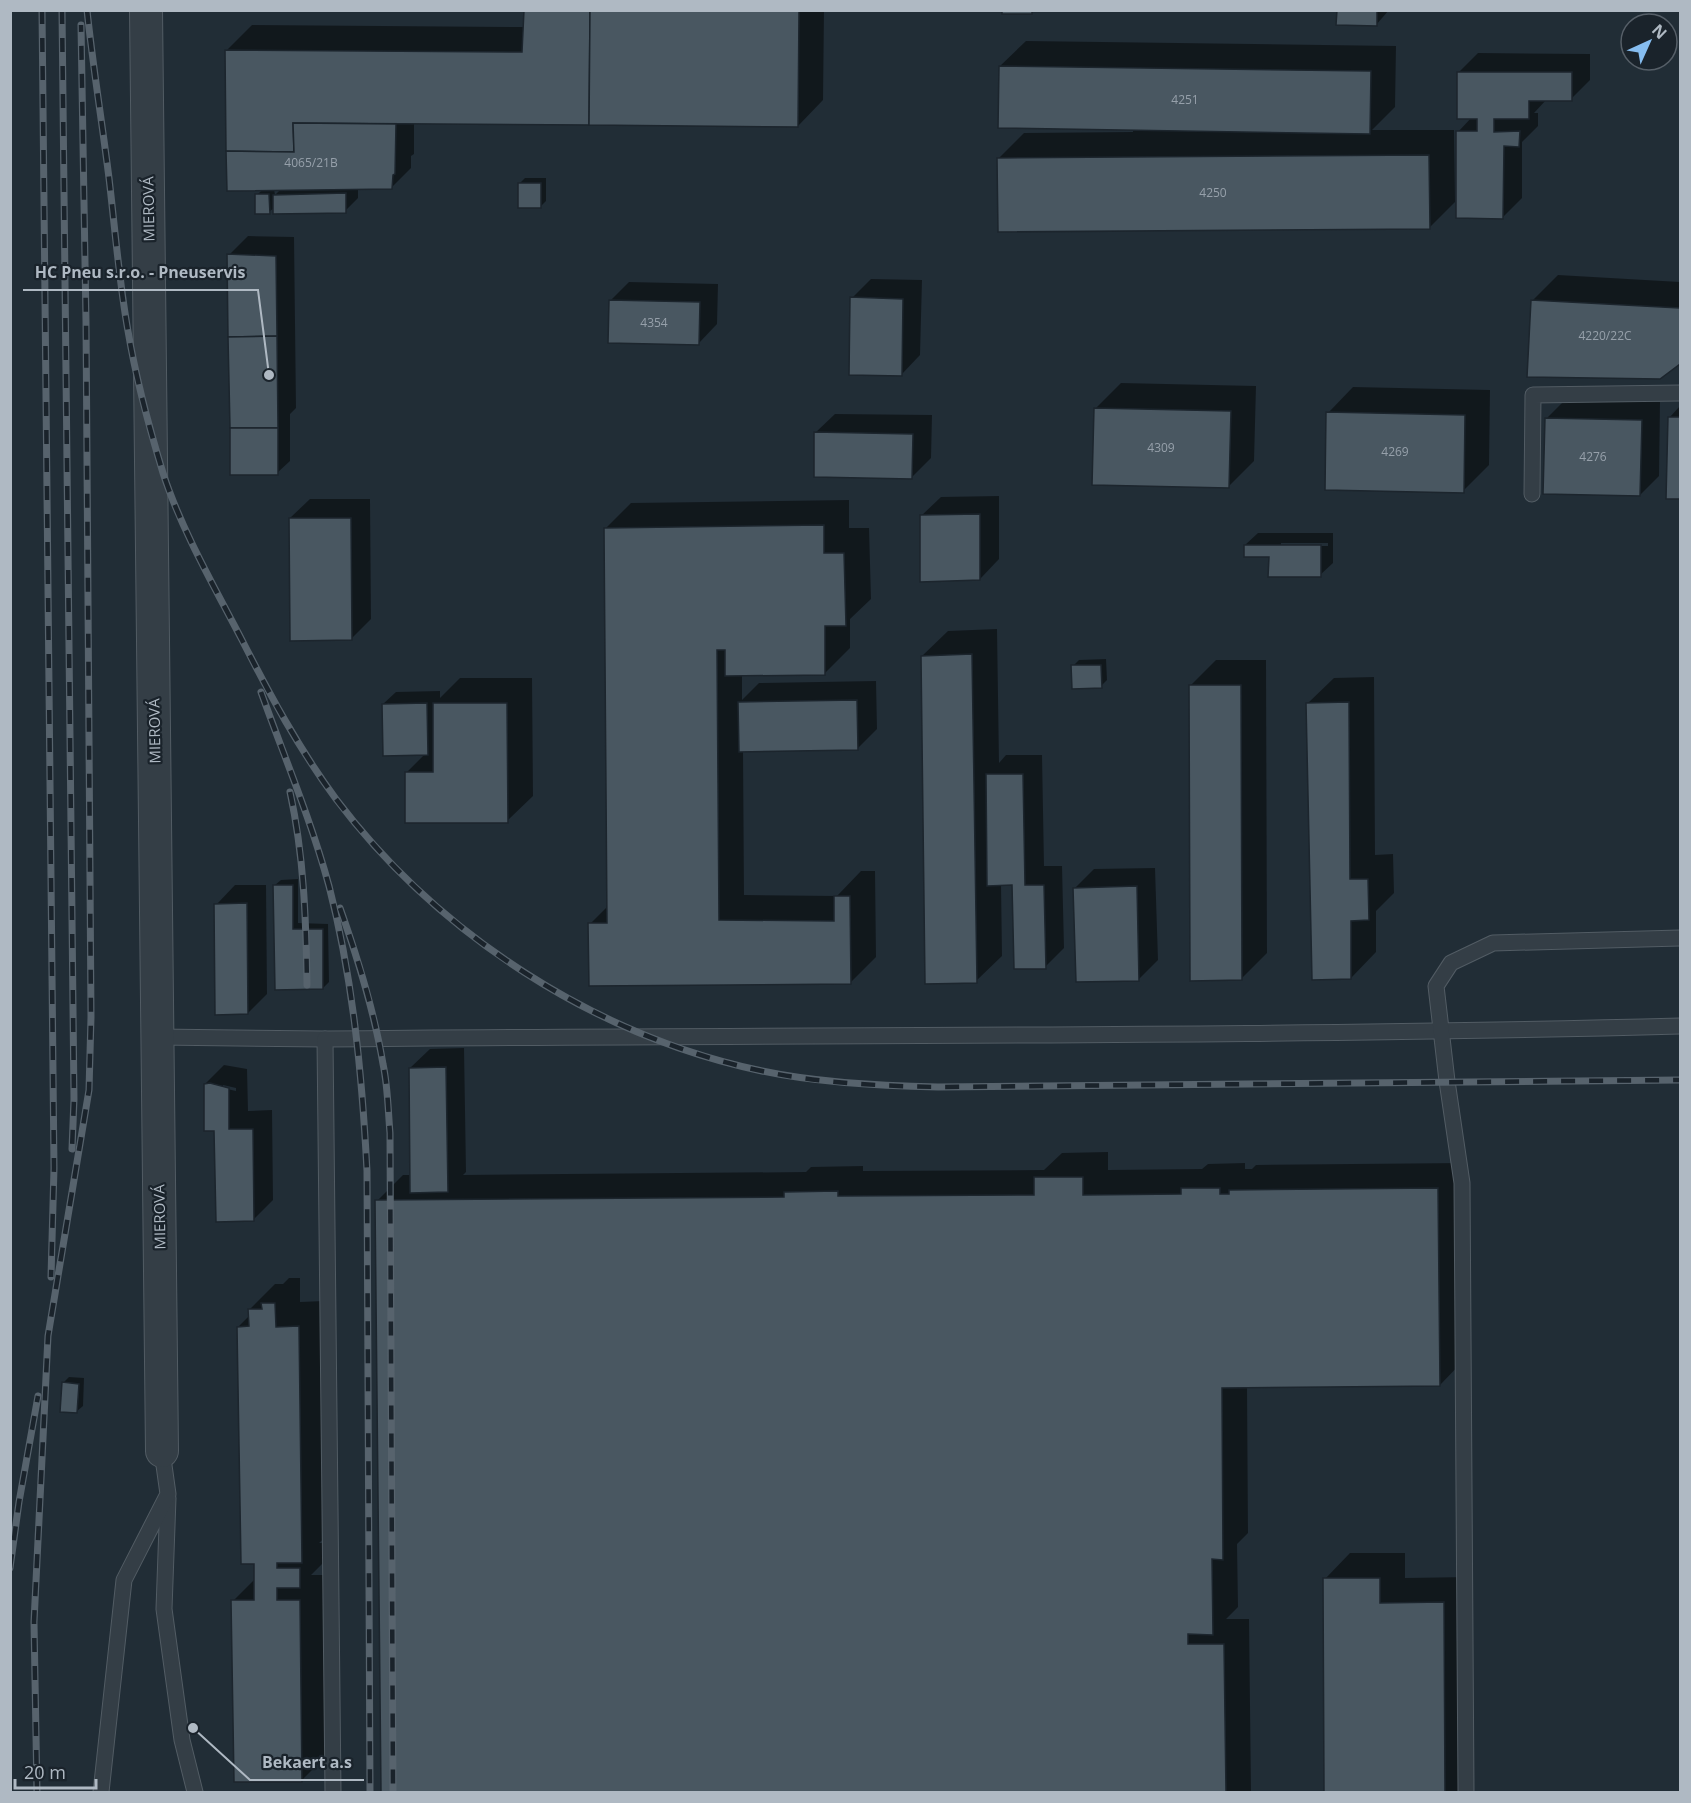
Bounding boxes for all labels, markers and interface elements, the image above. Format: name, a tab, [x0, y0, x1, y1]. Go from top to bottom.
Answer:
north arrow	[1619, 12, 1679, 72]
text: N	[1647, 19, 1672, 44]
house number: 4251	[1171, 91, 1199, 108]
house number: 4065/21B	[284, 154, 338, 171]
street label: MIEROVÁ	[137, 176, 159, 242]
house number: 4250	[1199, 184, 1227, 201]
callout: HC Pneu s.r.o. - Pneuservis	[23, 256, 258, 290]
text: HC Pneu s.r.o. - Pneuservis	[35, 261, 245, 283]
house number: 4354	[640, 314, 668, 331]
house number: 4220/22C	[1578, 327, 1632, 344]
house number: 4309	[1147, 439, 1175, 456]
house number: 4269	[1381, 443, 1409, 460]
house number: 4276	[1579, 448, 1607, 465]
street label: MIEROVÁ	[143, 698, 165, 764]
street label: MIEROVÁ	[148, 1184, 170, 1250]
callout: Bekaert a.s	[250, 1746, 364, 1780]
text: Bekaert a.s	[262, 1751, 352, 1773]
scale bar	[15, 1752, 96, 1790]
text: 20 m	[24, 1760, 66, 1784]

